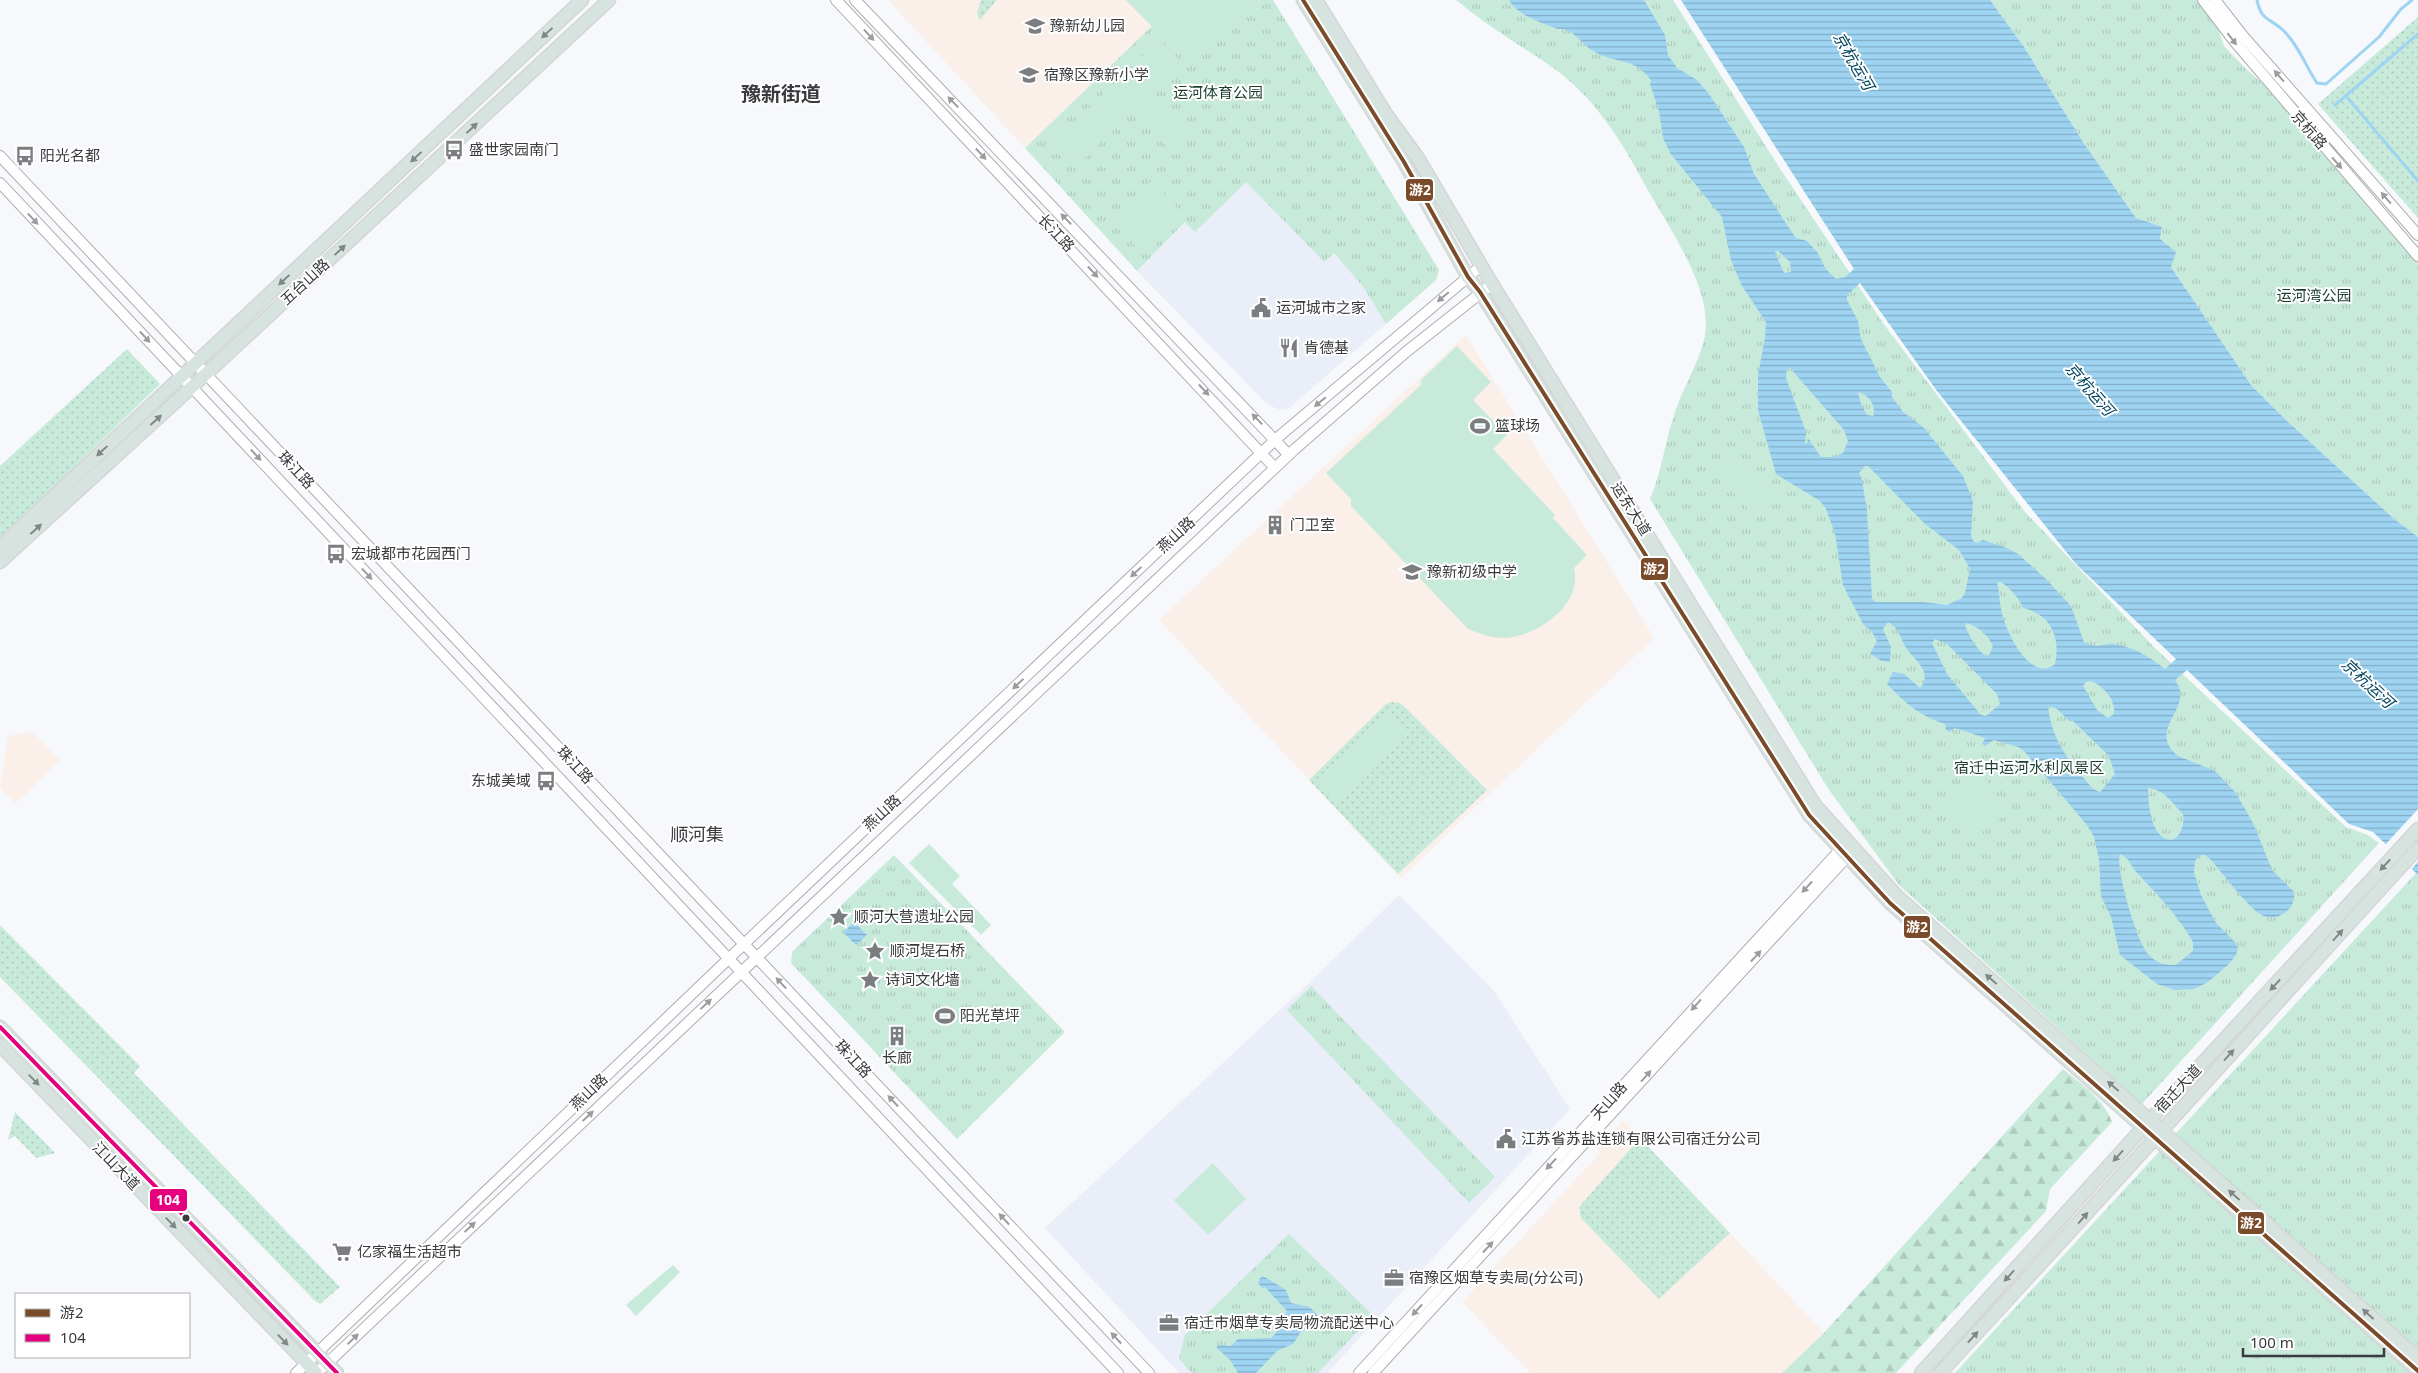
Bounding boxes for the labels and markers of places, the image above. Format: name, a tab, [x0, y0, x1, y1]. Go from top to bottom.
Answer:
school or university icon: 豫新幼儿园	[1024, 15, 1046, 37]
place label: 豫新幼儿园	[1050, 15, 1125, 35]
school or university icon: 宿豫区豫新小学	[1018, 64, 1040, 86]
place label: 宿豫区豫新小学	[1044, 64, 1149, 84]
bus stop icon: 盛世家园南门	[443, 139, 465, 161]
place label: 盛世家园南门	[469, 139, 559, 159]
bus stop icon: 阳光名都	[14, 145, 36, 167]
place label: 阳光名都	[40, 145, 100, 165]
public building icon: 运河城市之家	[1250, 297, 1272, 319]
place label: 运河城市之家	[1276, 297, 1366, 317]
restaurant icon: 肯德基	[1278, 337, 1300, 359]
place label: 肯德基	[1304, 337, 1349, 357]
sports icon: 篮球场	[1469, 415, 1491, 437]
place label: 篮球场	[1495, 415, 1540, 435]
building icon: 门卫室	[1264, 514, 1286, 536]
place label: 门卫室	[1290, 514, 1335, 534]
bus stop icon: 宏城都市花园西门	[325, 543, 347, 565]
place label: 宏城都市花园西门	[351, 543, 471, 563]
school or university icon: 豫新初级中学	[1401, 561, 1423, 583]
place label: 豫新初级中学	[1427, 561, 1517, 581]
place label: 东城美域	[471, 770, 531, 790]
bus stop icon: 东城美域	[535, 770, 557, 792]
place icon: 顺河大营遗址公园	[828, 906, 850, 928]
place label: 顺河大营遗址公园	[854, 906, 974, 926]
place icon: 顺河堤石桥	[864, 940, 886, 962]
place label: 顺河堤石桥	[890, 940, 965, 960]
place icon: 诗词文化墙	[859, 969, 881, 991]
place label: 诗词文化墙	[885, 969, 960, 989]
sports icon: 阳光草坪	[934, 1005, 956, 1027]
place label: 阳光草坪	[960, 1005, 1020, 1025]
building icon: 长廊	[886, 1025, 908, 1047]
place label: 长廊	[882, 1047, 912, 1067]
public building icon: 江苏省苏盐连锁有限公司宿迁分公司	[1495, 1128, 1517, 1150]
place label: 江苏省苏盐连锁有限公司宿迁分公司	[1521, 1128, 1761, 1148]
unlabelled marker	[181, 1213, 191, 1223]
supermarket icon: 亿家福生活超市	[331, 1241, 353, 1263]
place label: 亿家福生活超市	[357, 1241, 462, 1261]
office icon: 宿豫区烟草专卖局(分公司)	[1383, 1267, 1405, 1289]
place label: 宿豫区烟草专卖局(分公司)	[1409, 1267, 1583, 1287]
office icon: 宿迁市烟草专卖局物流配送中心	[1158, 1312, 1180, 1334]
place label: 宿迁市烟草专卖局物流配送中心	[1184, 1312, 1394, 1332]

